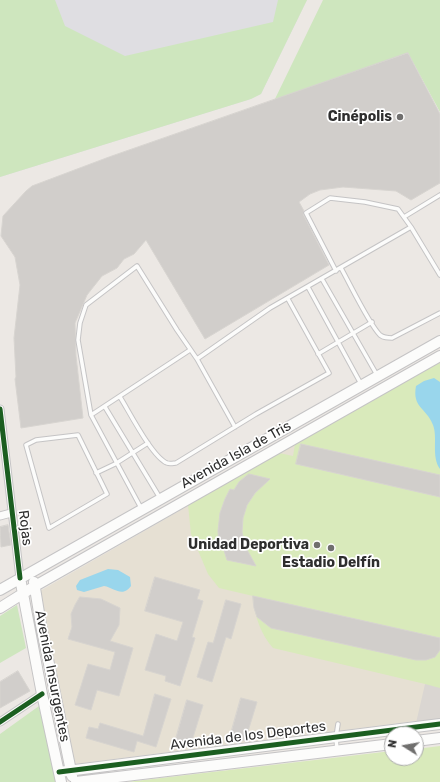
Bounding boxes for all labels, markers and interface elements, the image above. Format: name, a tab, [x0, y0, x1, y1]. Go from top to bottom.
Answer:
place label: Cinépolis	[328, 109, 392, 125]
marker: Cinépolis	[395, 112, 405, 122]
street label: Avenida Isla de Tris	[178, 418, 294, 492]
street label: Rojas	[14, 509, 36, 547]
place label: Unidad Deportiva	[188, 537, 309, 553]
marker: Unidad Deportiva	[312, 540, 322, 550]
marker: Estadio Delfín	[326, 543, 336, 553]
place label: Estadio Delfín	[282, 555, 380, 571]
street label: Avenida Insurgentes	[31, 609, 73, 743]
street label: Avenida de los Deportes	[169, 718, 327, 754]
north arrow	[384, 726, 424, 766]
text: N	[386, 739, 400, 749]

